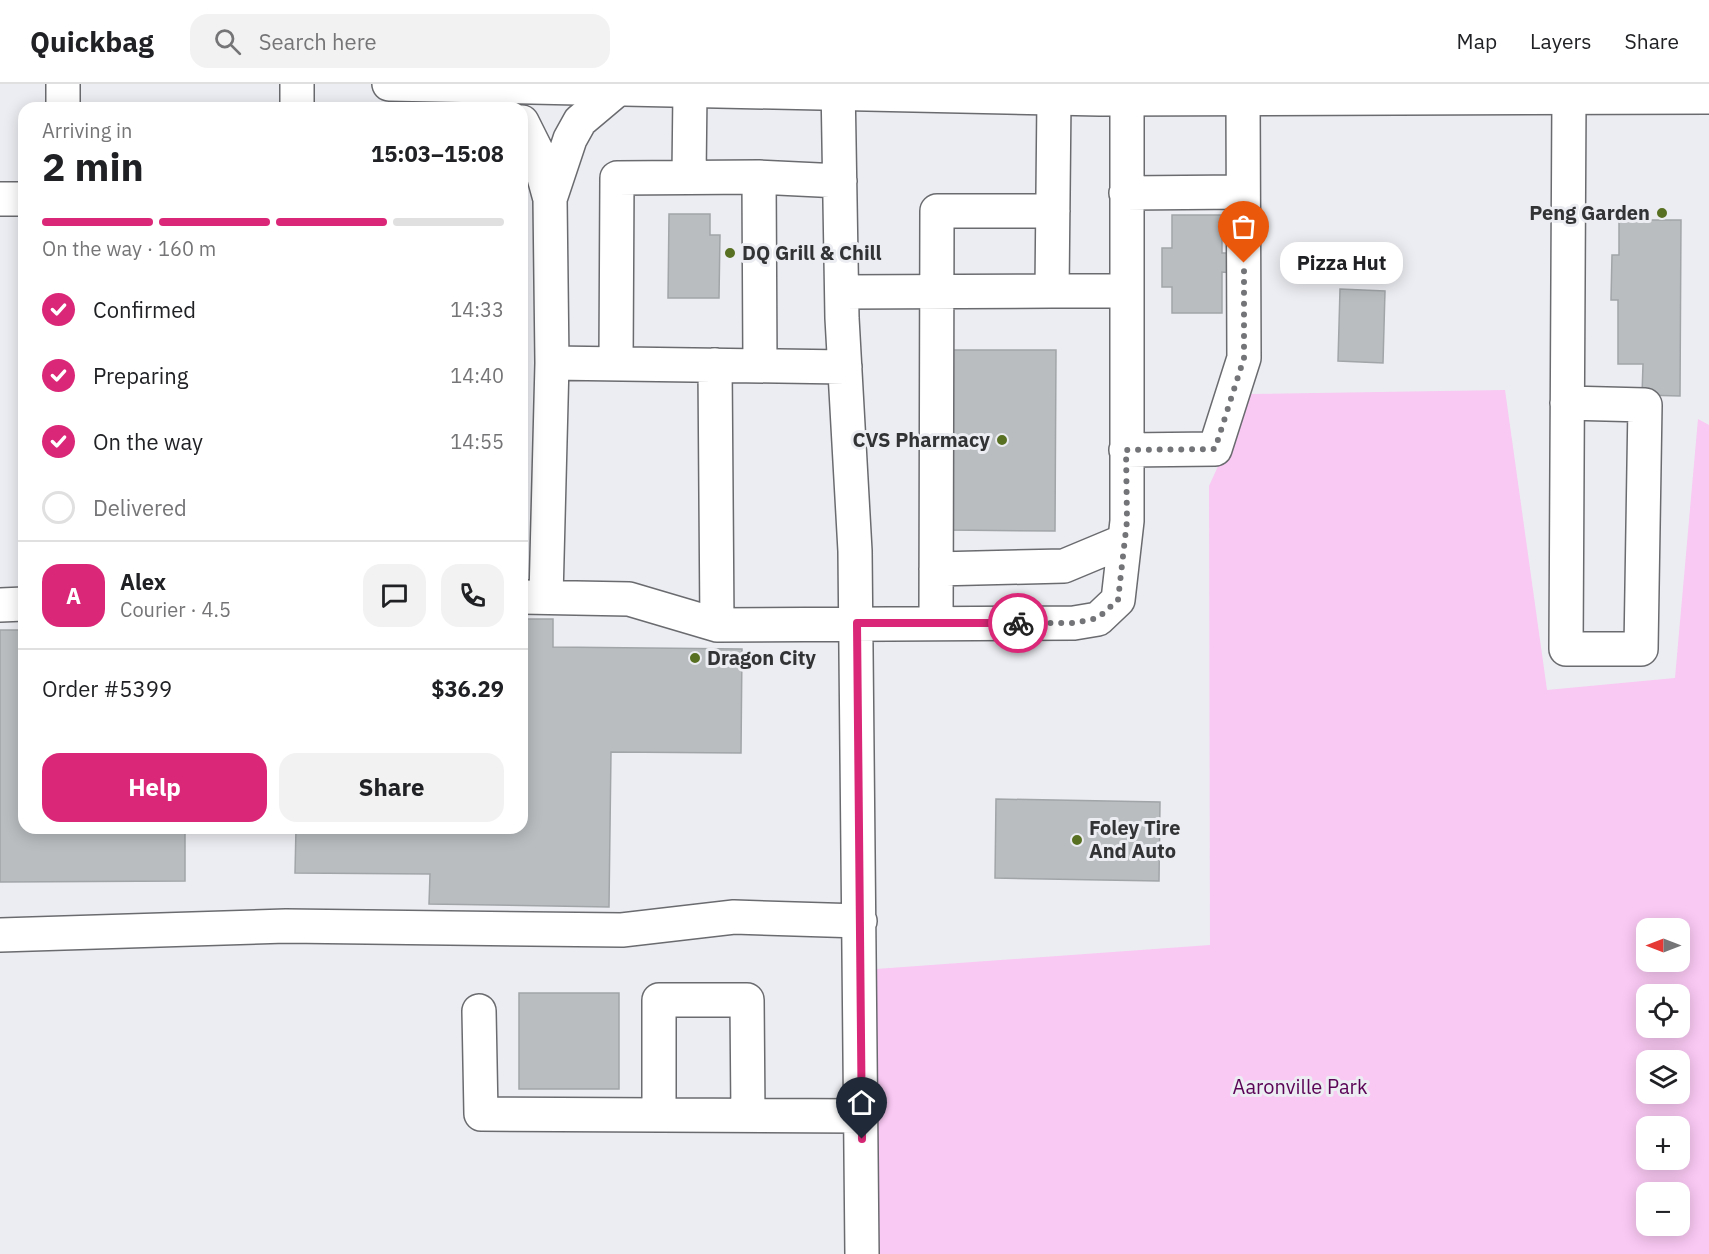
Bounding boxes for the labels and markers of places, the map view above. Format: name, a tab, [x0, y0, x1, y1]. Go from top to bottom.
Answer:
place label: Peng Garden	[1529, 199, 1650, 226]
pin	[1218, 201, 1269, 263]
marker: Peng Garden	[1655, 206, 1669, 220]
place label: DQ Grill & Chill	[742, 239, 882, 266]
callout: Pizza Hut	[1280, 242, 1403, 284]
marker: DQ Grill & Chill	[723, 246, 737, 260]
place label: CVS Pharmacy	[853, 426, 990, 453]
marker: CVS Pharmacy	[995, 433, 1009, 447]
place label: Dragon City	[707, 644, 816, 671]
marker: Dragon City	[688, 651, 702, 665]
place label: Foley Tire And Auto	[1089, 814, 1181, 864]
marker: Foley Tire And Auto	[1070, 833, 1084, 847]
pin	[836, 1077, 887, 1139]

